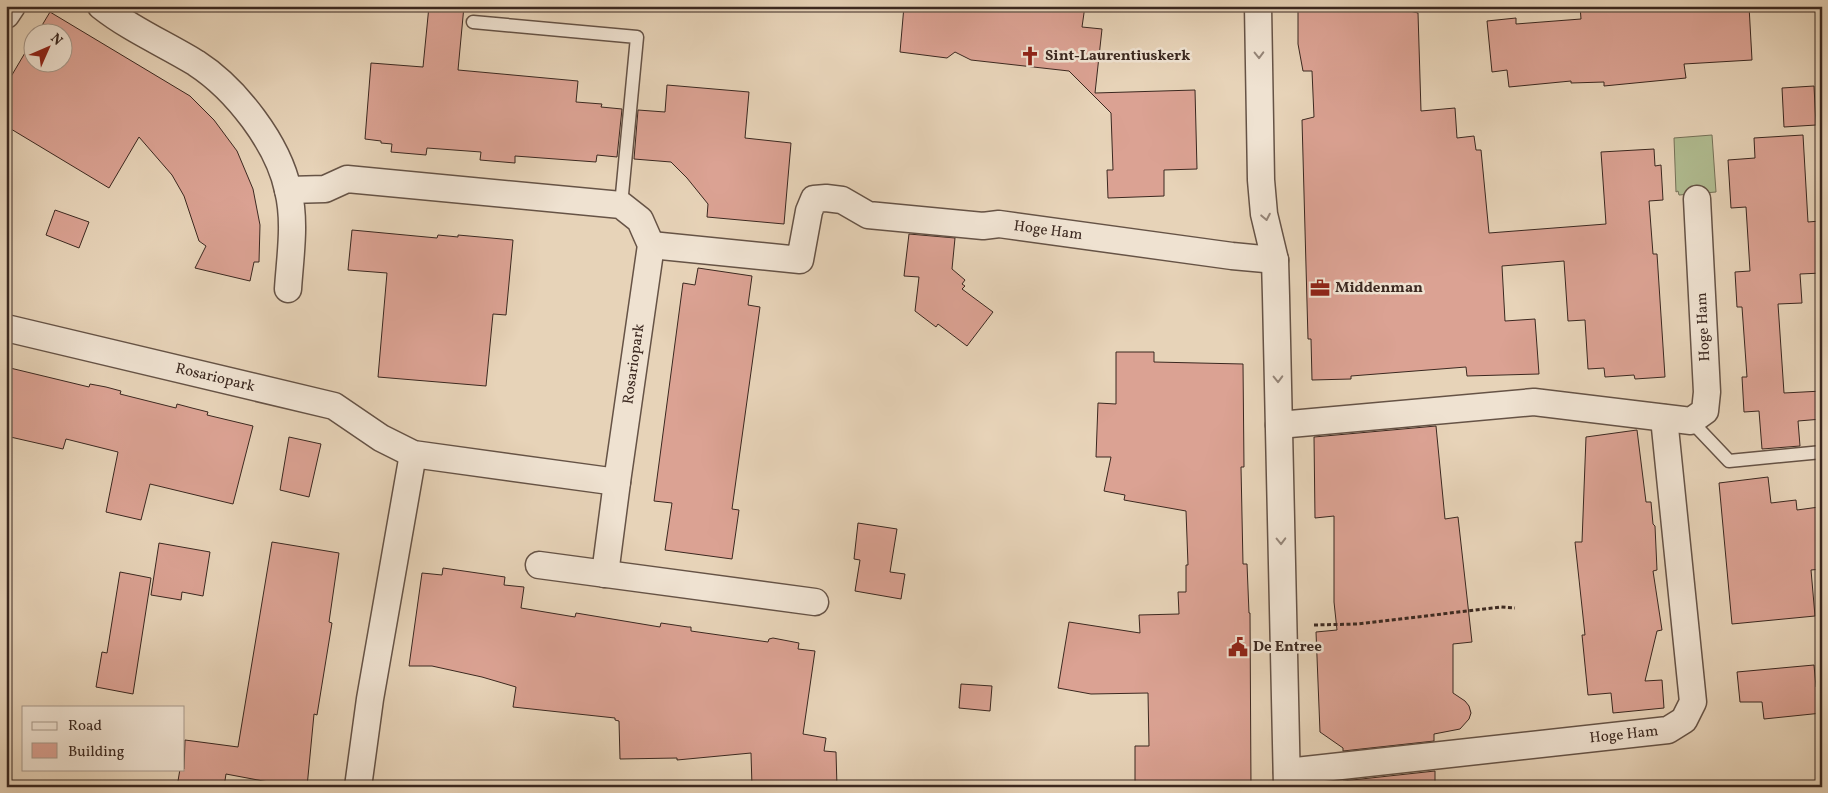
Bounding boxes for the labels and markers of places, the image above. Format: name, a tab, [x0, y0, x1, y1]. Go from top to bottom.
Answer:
church icon: Sint-Laurentiuskerk	[1019, 45, 1041, 67]
place label: Sint-Laurentiuskerk	[1045, 46, 1190, 67]
office icon: Middenman	[1309, 277, 1331, 299]
place label: Middenman	[1335, 278, 1423, 299]
public building icon: De Entree	[1227, 636, 1249, 658]
place label: De Entree	[1253, 637, 1322, 658]

